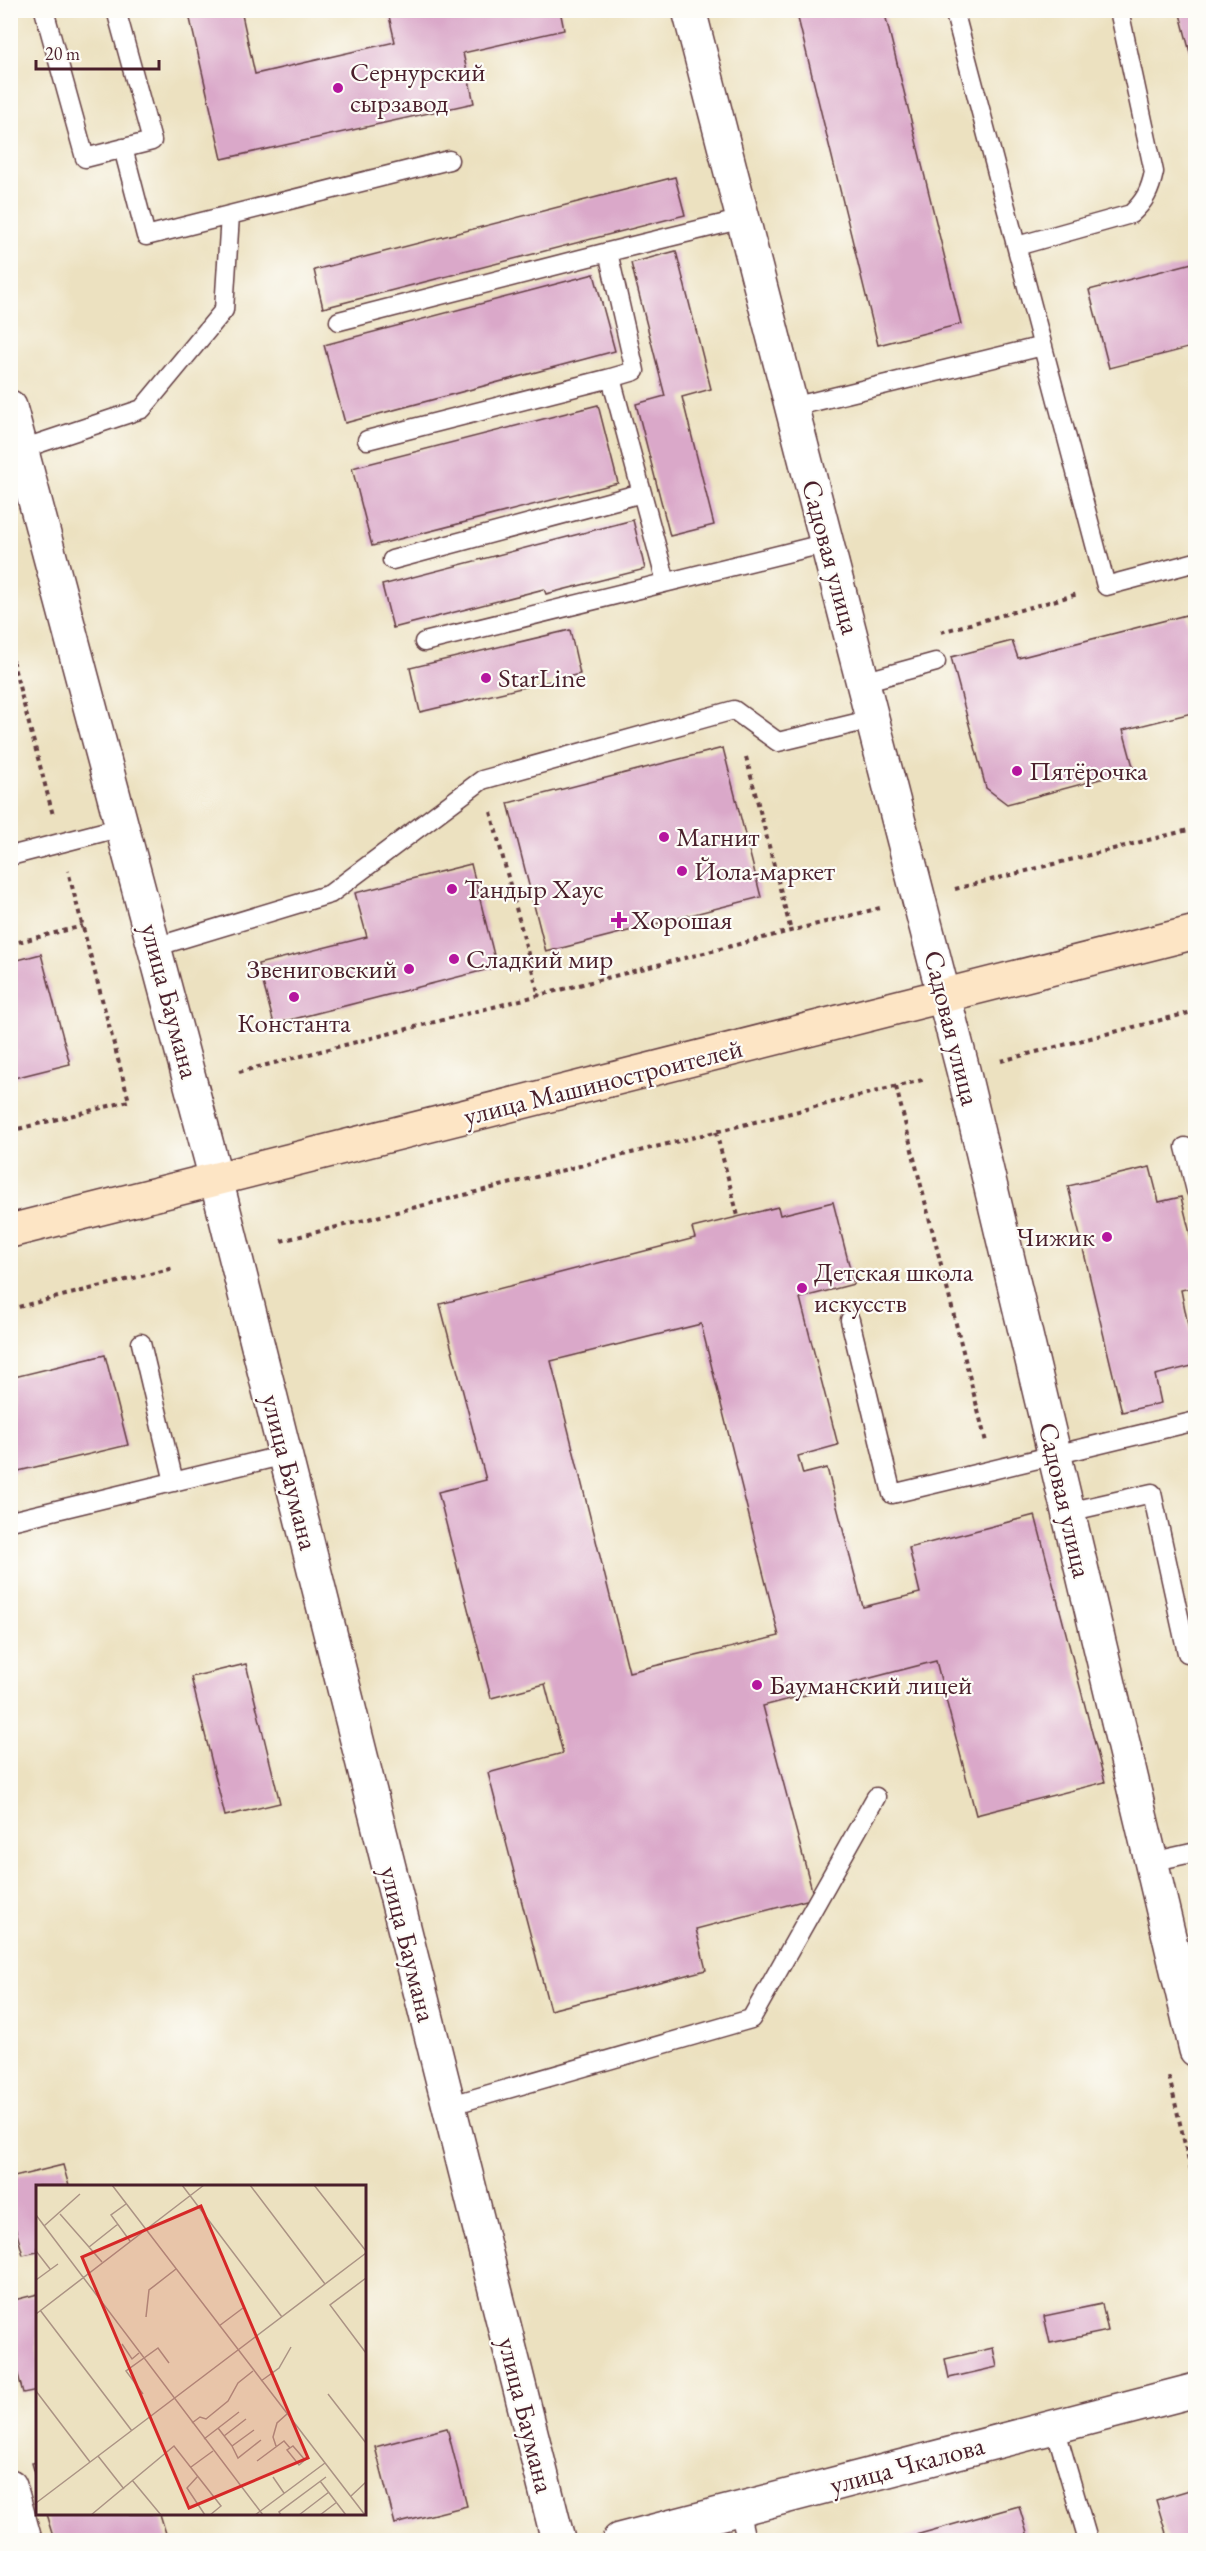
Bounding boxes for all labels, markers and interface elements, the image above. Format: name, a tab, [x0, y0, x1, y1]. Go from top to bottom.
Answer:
scale bar	[36, 33, 159, 71]
text: 20 m	[45, 42, 80, 65]
place label: Сернурский сырзавод	[350, 54, 486, 120]
marker: Сернурский сырзавод	[331, 81, 345, 95]
street label: Садовая улица	[794, 476, 869, 638]
place label: StarLine	[498, 660, 586, 695]
marker: StarLine	[479, 671, 493, 685]
place label: Пятёрочка	[1029, 753, 1148, 788]
marker: Пятёрочка	[1010, 764, 1024, 778]
place label: Магнит	[676, 819, 760, 854]
marker: Магнит	[657, 830, 671, 844]
place label: Йола-маркет	[694, 853, 835, 888]
marker: Йола-маркет	[675, 864, 689, 878]
place label: Тандыр Хаус	[464, 871, 604, 906]
marker: Тандыр Хаус	[445, 882, 459, 896]
place label: Хорошая	[630, 902, 732, 937]
marker: Хорошая	[612, 913, 626, 927]
street label: улица Баумана	[133, 919, 208, 1082]
place label: Сладкий мир	[466, 941, 613, 976]
street label: Садовая улица	[916, 947, 989, 1109]
place label: Звениговский	[247, 951, 397, 986]
marker: Сладкий мир	[447, 952, 461, 966]
marker: Звениговский	[402, 962, 416, 976]
marker: Константа	[287, 990, 301, 1004]
place label: Константа	[237, 1005, 351, 1040]
street label: улица Машиностроителей	[460, 1030, 746, 1133]
place label: Чижик	[1016, 1219, 1095, 1254]
marker: Чижик	[1100, 1230, 1114, 1244]
place label: Детская школа искусств	[814, 1254, 974, 1320]
marker: Детская школа искусств	[795, 1281, 809, 1295]
street label: улица Баумана	[254, 1390, 327, 1554]
street label: Садовая улица	[1031, 1419, 1100, 1581]
place label: Бауманский лицей	[769, 1667, 972, 1702]
marker: Бауманский лицей	[750, 1678, 764, 1692]
street label: улица Баумана	[372, 1862, 445, 2026]
inset map	[36, 2185, 366, 2515]
street label: улица Баумана	[490, 2333, 563, 2497]
street label: улица Чкалова	[826, 2427, 988, 2502]

